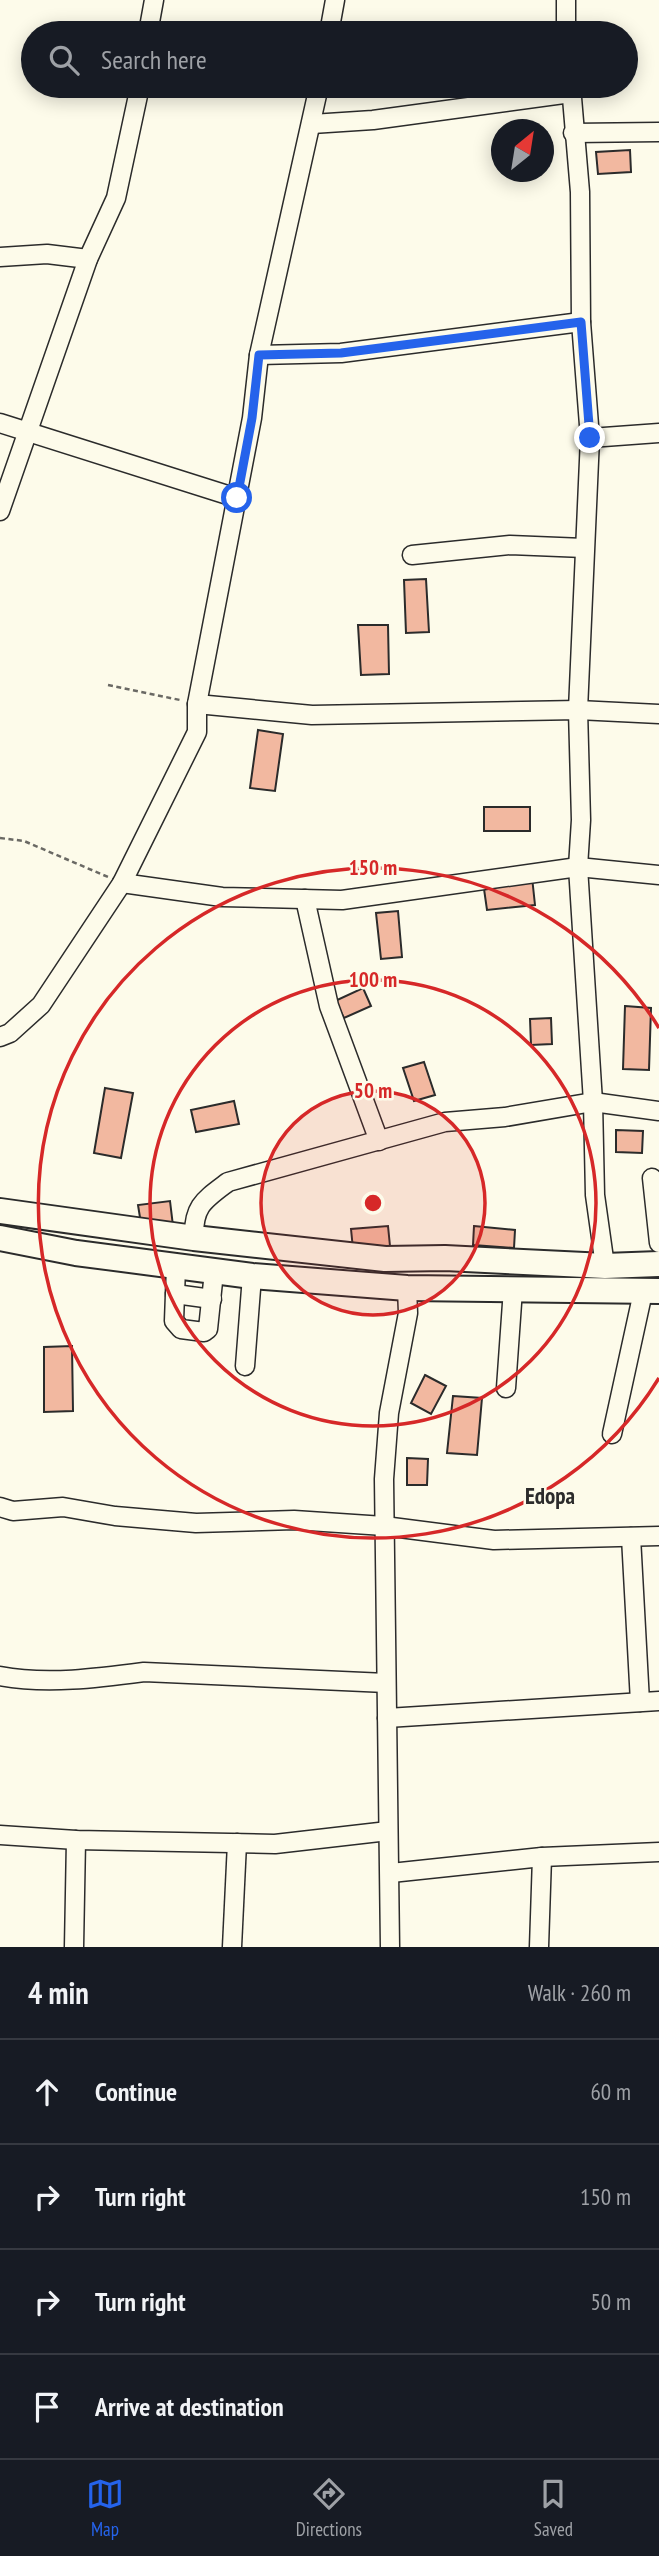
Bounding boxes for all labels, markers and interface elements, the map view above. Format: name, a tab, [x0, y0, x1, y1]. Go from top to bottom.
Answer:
search box	[21, 21, 638, 98]
icon: search	[45, 41, 83, 79]
text: Search here	[101, 43, 207, 76]
north arrow	[491, 119, 554, 182]
route end	[574, 422, 605, 453]
route start	[221, 482, 252, 513]
text: 150 m	[349, 854, 397, 881]
text: 100 m	[349, 966, 397, 993]
text: 50 m	[354, 1077, 392, 1104]
centre of rings	[361, 1191, 385, 1215]
district label: Edopa	[525, 1481, 575, 1510]
text: 4 min	[28, 1973, 89, 2012]
text: Walk · 260 m	[528, 1978, 631, 2007]
icon: ahead	[28, 2073, 66, 2111]
text: Continue	[95, 2075, 177, 2108]
text: 60 m	[590, 2077, 631, 2106]
icon: right	[28, 2178, 66, 2216]
text: Turn right	[95, 2180, 186, 2213]
text: 150 m	[580, 2182, 631, 2211]
icon: right	[28, 2283, 66, 2321]
text: Turn right	[95, 2285, 186, 2318]
text: 50 m	[590, 2287, 631, 2316]
icon: arrive	[28, 2388, 66, 2426]
text: Arrive at destination	[95, 2390, 284, 2423]
tab: Map	[86, 2475, 124, 2541]
tab: Directions	[296, 2475, 362, 2541]
tab: Saved	[534, 2475, 573, 2541]

